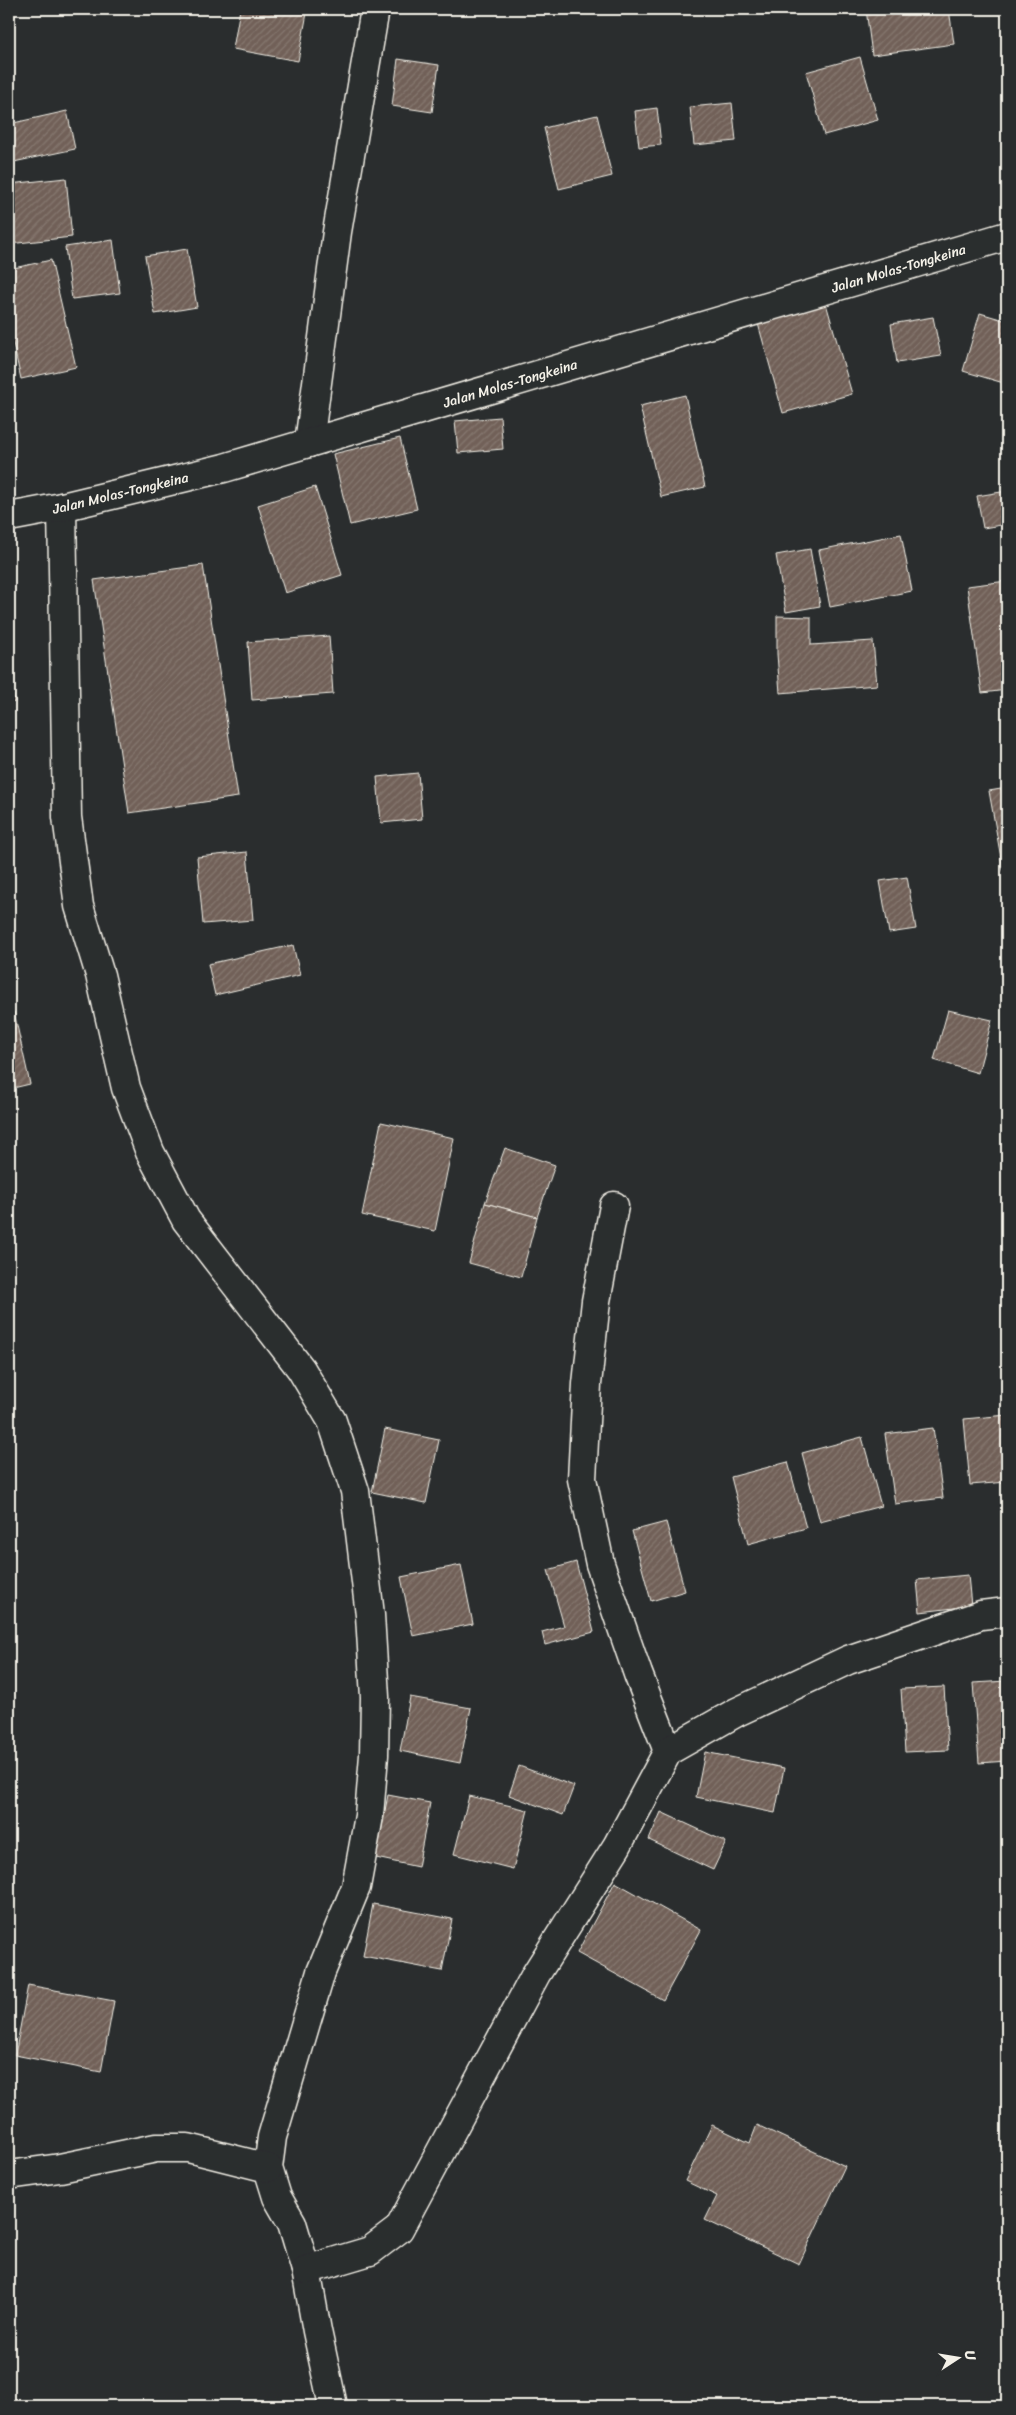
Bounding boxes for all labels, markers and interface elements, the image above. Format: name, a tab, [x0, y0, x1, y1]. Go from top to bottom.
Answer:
street label: Jalan Molas-Tongkeina	[827, 236, 969, 300]
street label: Jalan Molas-Tongkeina	[439, 351, 581, 415]
street label: Jalan Molas-Tongkeina	[50, 464, 192, 521]
north arrow	[934, 2332, 984, 2382]
text: U	[957, 2348, 984, 2363]

